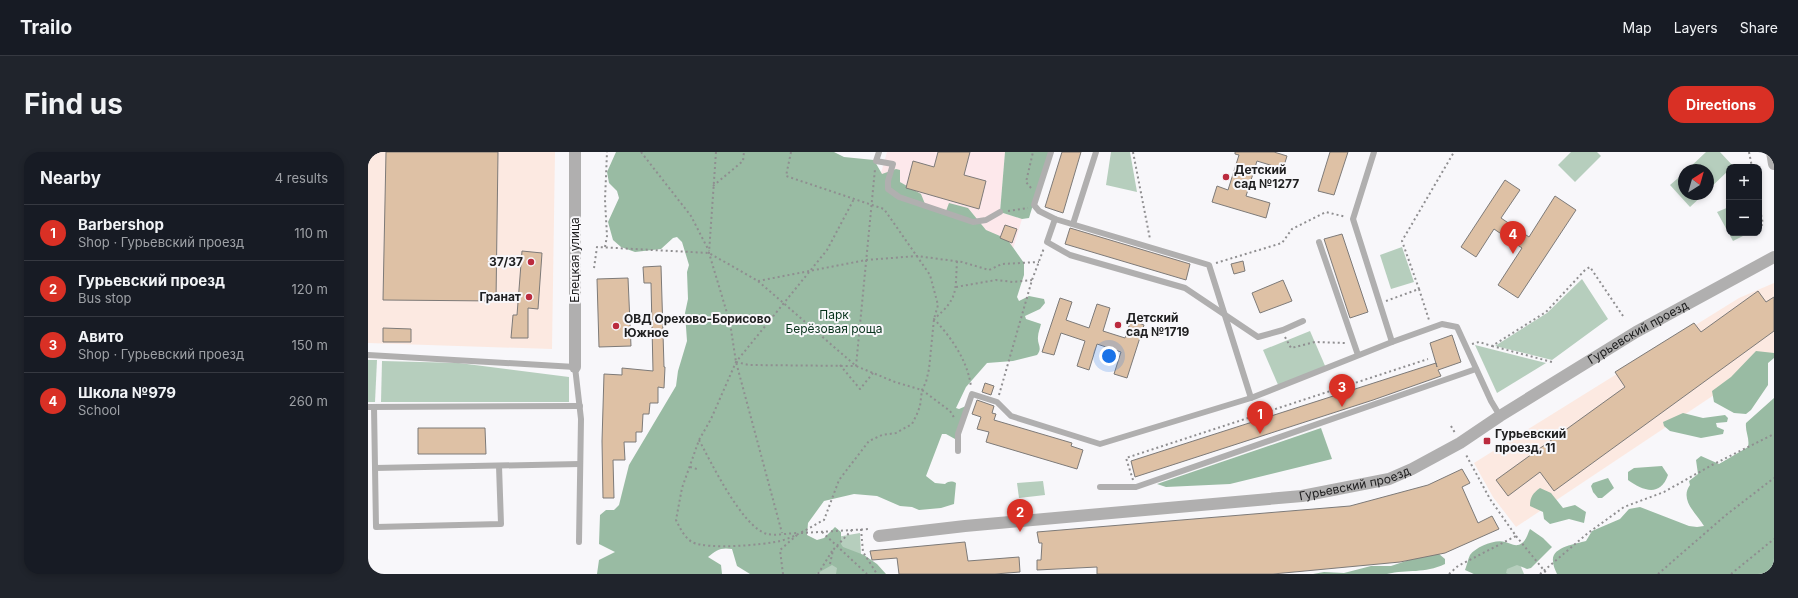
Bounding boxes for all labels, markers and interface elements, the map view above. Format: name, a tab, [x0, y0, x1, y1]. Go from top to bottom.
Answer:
text: Trailo	[20, 16, 72, 39]
text: Map	[1623, 19, 1652, 36]
text: Layers	[1674, 19, 1718, 36]
text: Share	[1740, 19, 1778, 36]
button: Directions	[1668, 86, 1774, 123]
text: Find us	[24, 87, 123, 121]
place label: Детский сад №1277	[1234, 162, 1299, 191]
north arrow	[1678, 164, 1714, 200]
map controls	[1726, 164, 1762, 236]
button: +	[1726, 164, 1762, 200]
text: Nearby	[40, 168, 101, 188]
text: 4 results	[275, 170, 328, 186]
marker: Детский сад №1277	[1221, 172, 1231, 182]
button: −	[1726, 200, 1762, 236]
text: Barbershop	[78, 215, 164, 234]
street label: Елецкая улица	[567, 217, 582, 303]
pin: 4	[1500, 221, 1526, 254]
text: 1	[50, 225, 56, 241]
text: 110 m	[294, 225, 328, 241]
text: Shop · Гурьевский проезд	[78, 234, 244, 250]
place label: 37/37	[489, 254, 523, 269]
marker: 37/37	[526, 257, 536, 267]
text: Гурьевский проезд	[78, 271, 225, 290]
text: 2	[49, 281, 57, 297]
text: 120 m	[292, 281, 328, 297]
place label: Гранат	[479, 289, 521, 304]
text: Bus stop	[78, 290, 131, 306]
marker: Гранат	[524, 292, 534, 302]
street label: Гурьевский проезд	[1585, 297, 1691, 367]
park label: Парк Берёзовая роща	[785, 307, 883, 336]
place label: Детский сад №1719	[1126, 310, 1190, 339]
place label: ОВД Орехово-Борисово Южное	[624, 311, 771, 340]
marker: Детский сад №1719	[1113, 320, 1123, 330]
marker: ОВД Орехово-Борисово Южное	[611, 321, 621, 331]
text: Авито	[78, 327, 124, 346]
text: 3	[49, 337, 57, 353]
text: 150 m	[292, 337, 328, 353]
text: Shop · Гурьевский проезд	[78, 346, 244, 362]
your location	[1099, 346, 1119, 366]
pin: 3	[1329, 374, 1355, 407]
text: Школа №979	[78, 383, 176, 402]
text: 4	[49, 393, 57, 409]
text: 260 m	[289, 393, 328, 409]
pin: 1	[1247, 401, 1273, 434]
text: School	[78, 402, 120, 418]
place label: Гурьевский проезд, 11	[1495, 426, 1566, 455]
marker: Гурьевский проезд, 11	[1482, 436, 1492, 446]
street label: Гурьевский проезд	[1298, 463, 1413, 503]
pin: 2	[1007, 499, 1033, 532]

